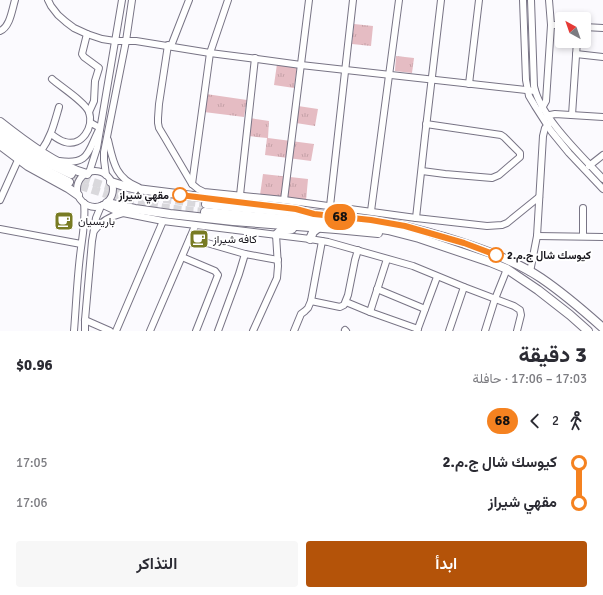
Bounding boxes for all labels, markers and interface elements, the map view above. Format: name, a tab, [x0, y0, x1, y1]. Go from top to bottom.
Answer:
north arrow	[555, 12, 591, 48]
map controls	[555, 12, 591, 48]
marker: مقهي شيراز	[172, 187, 188, 203]
place label: مقهي شيراز	[117, 189, 169, 204]
line badge: 68	[322, 204, 358, 230]
text: 68	[332, 208, 348, 225]
cafe icon: باريسيان	[53, 210, 75, 232]
place label: باريسيان	[78, 215, 115, 228]
cafe icon: کافه شيراز	[188, 228, 210, 250]
place label: کافه شيراز	[212, 233, 257, 246]
marker: كيوسك شال ج.م.2	[488, 247, 504, 263]
place label: كيوسك شال ج.م.2	[507, 249, 591, 263]
text: 3 دقيقة	[518, 341, 587, 368]
text: $0.96	[16, 356, 53, 374]
text: 17:03 – 17:06 · حافلة	[473, 371, 587, 387]
icon: back	[524, 410, 546, 432]
icon: walk	[565, 410, 587, 432]
text: 68	[495, 412, 510, 429]
text: 2	[552, 413, 559, 429]
text: كيوسك شال ج.م.2	[442, 453, 557, 471]
text: 17:05	[16, 455, 48, 471]
text: مقهي شيراز	[488, 493, 557, 511]
text: 17:06	[16, 495, 48, 511]
button: التذاكر	[16, 541, 298, 587]
button: ابدأ	[306, 541, 587, 587]

